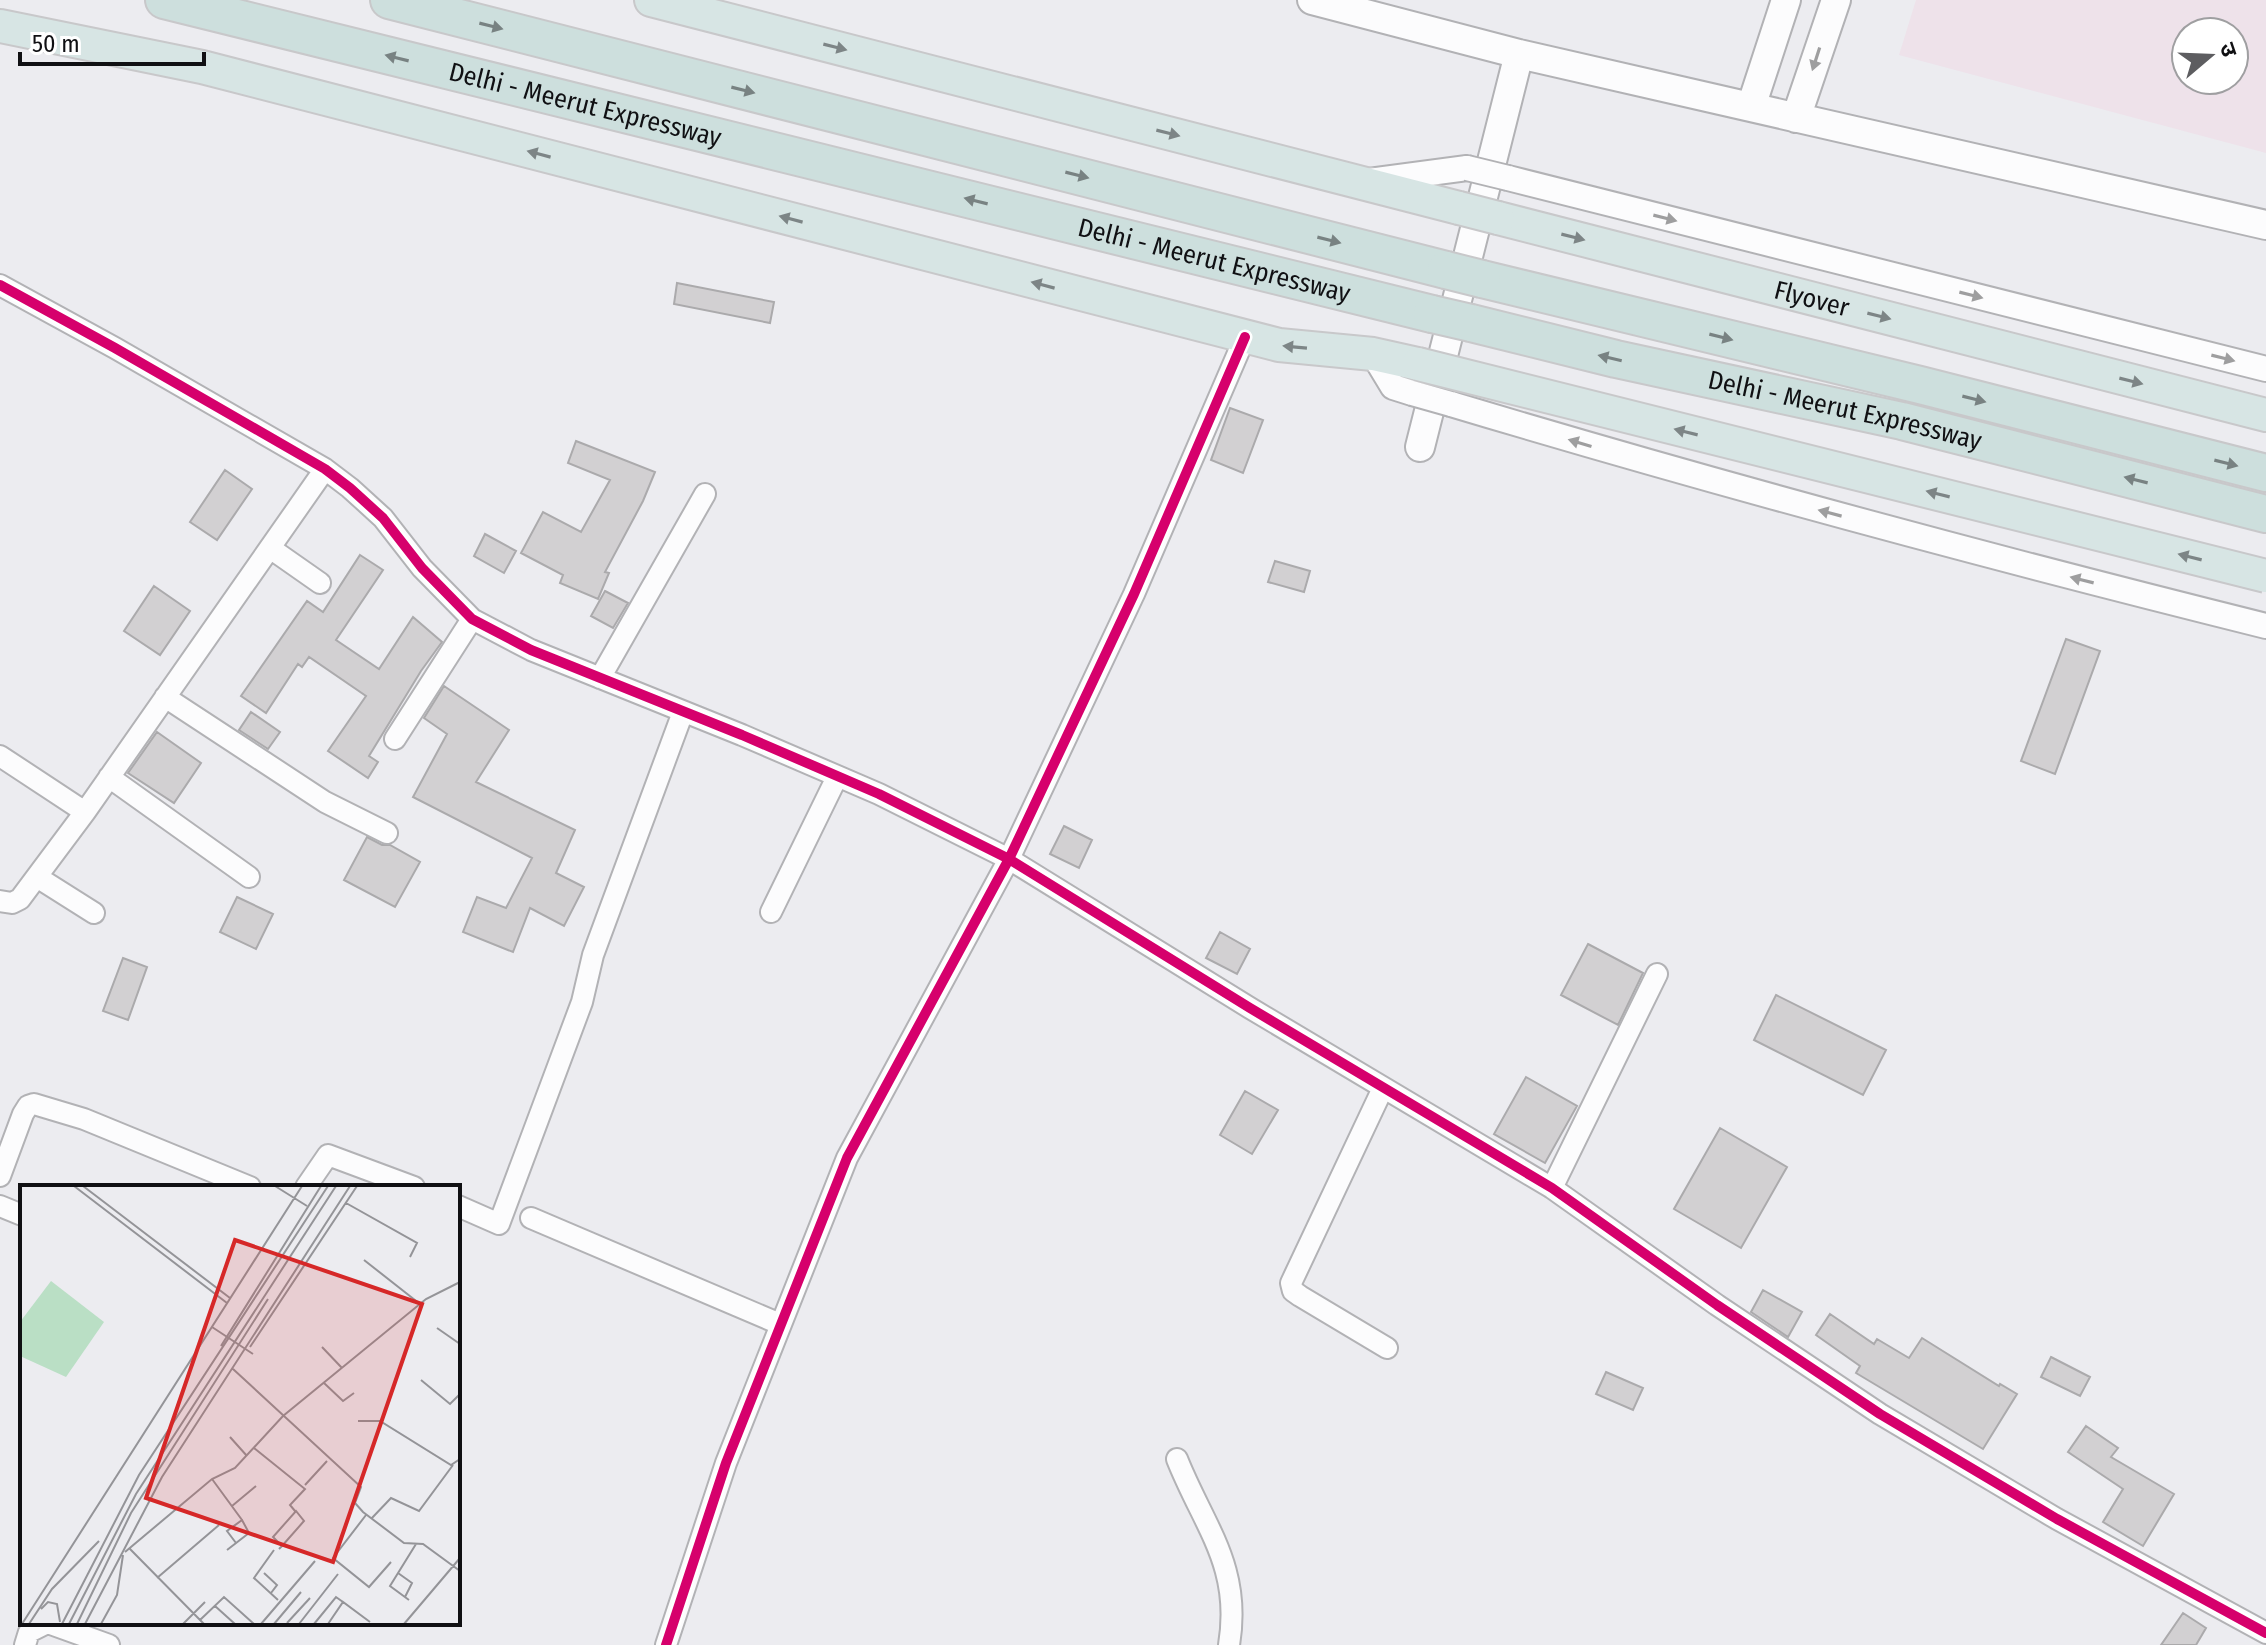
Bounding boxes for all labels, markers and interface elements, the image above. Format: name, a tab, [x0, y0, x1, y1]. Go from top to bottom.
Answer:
scale bar	[20, 16, 204, 66]
north arrow	[2170, 16, 2250, 96]
one-way arrow	[479, 21, 504, 33]
text: 50 m	[32, 30, 80, 58]
text: उ	[2214, 39, 2244, 61]
one-way arrow	[823, 42, 848, 54]
one-way arrow	[1809, 47, 1821, 71]
one-way arrow	[385, 51, 410, 63]
street label: Delhi - Meerut Expressway	[446, 56, 725, 154]
one-way arrow	[731, 85, 756, 97]
one-way arrow	[1156, 128, 1181, 140]
one-way arrow	[527, 148, 552, 160]
one-way arrow	[1064, 170, 1089, 182]
one-way arrow	[963, 194, 988, 207]
street label: Delhi - Meerut Expressway	[1075, 212, 1354, 309]
one-way arrow	[1652, 212, 1677, 224]
one-way arrow	[779, 213, 804, 225]
one-way arrow	[1561, 232, 1586, 244]
one-way arrow	[1316, 234, 1341, 246]
street label: Flyover	[1771, 275, 1852, 323]
one-way arrow	[1030, 278, 1055, 290]
one-way arrow	[1959, 289, 1984, 301]
one-way arrow	[1867, 311, 1892, 323]
one-way arrow	[1709, 331, 1734, 343]
one-way arrow	[1282, 340, 1307, 353]
one-way arrow	[1598, 351, 1623, 364]
one-way arrow	[2211, 353, 2236, 365]
street label: Delhi - Meerut Expressway	[1705, 364, 1985, 457]
one-way arrow	[2119, 375, 2144, 387]
one-way arrow	[1962, 393, 1987, 405]
one-way arrow	[1673, 425, 1698, 437]
one-way arrow	[1568, 436, 1592, 449]
one-way arrow	[2213, 458, 2238, 470]
one-way arrow	[2124, 474, 2149, 486]
one-way arrow	[1925, 488, 1950, 500]
one-way arrow	[1818, 506, 1842, 519]
one-way arrow	[2178, 550, 2203, 563]
one-way arrow	[2069, 574, 2094, 586]
inset map	[20, 1185, 460, 1625]

